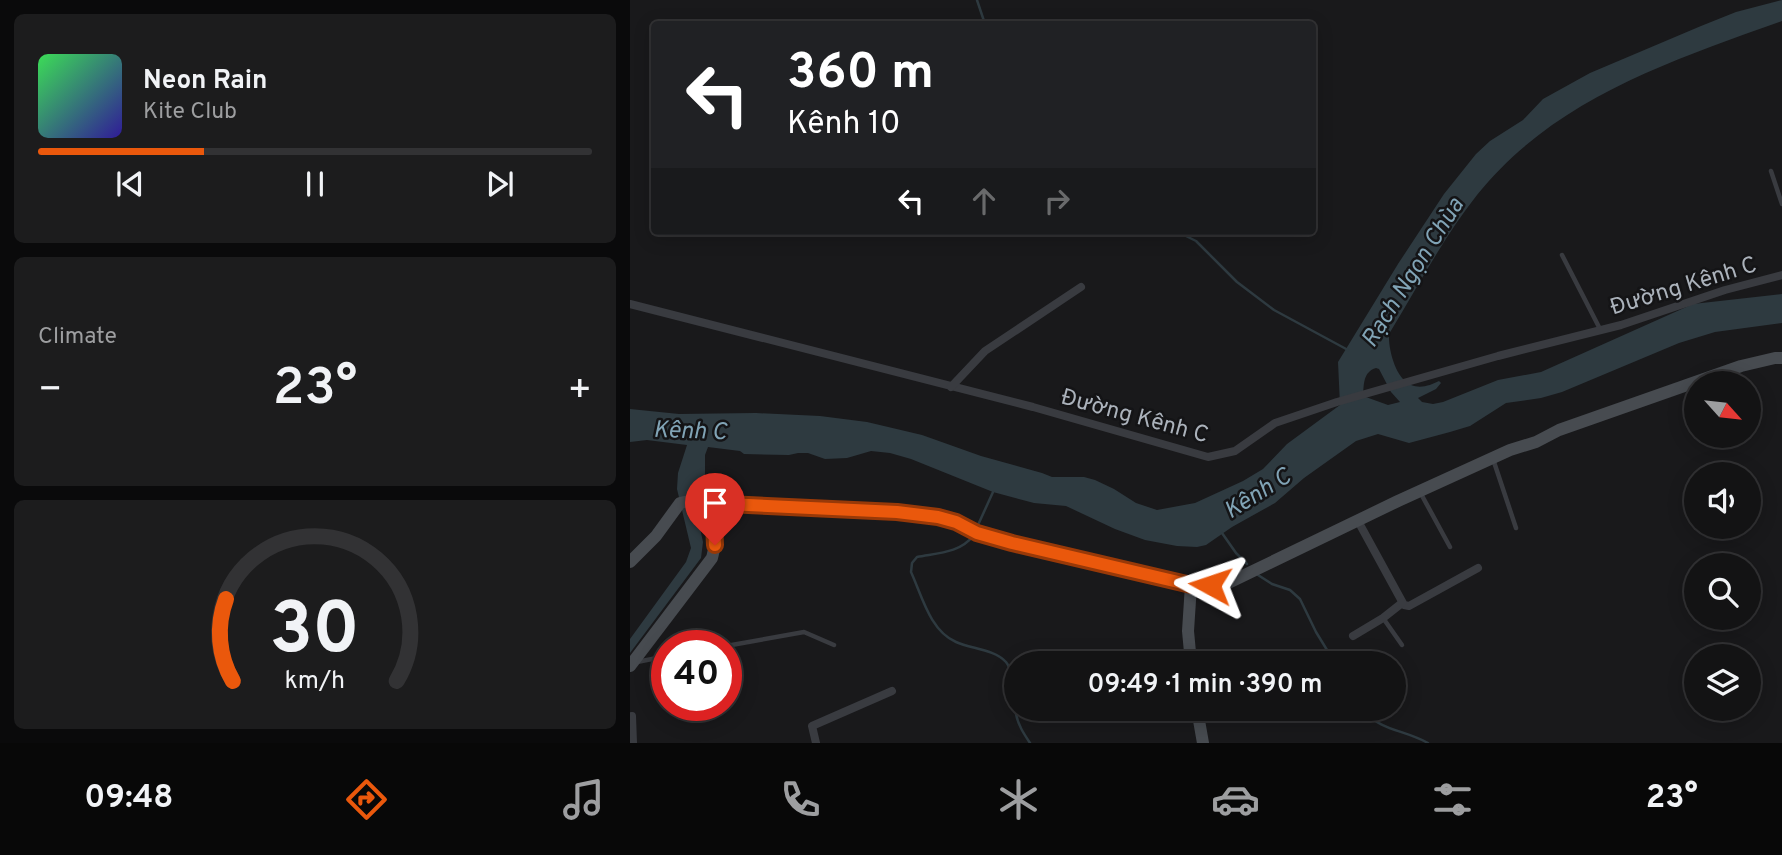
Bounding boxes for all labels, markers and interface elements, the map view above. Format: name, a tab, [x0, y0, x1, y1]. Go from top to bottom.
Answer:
text: 360 m	[787, 44, 934, 106]
icon: left	[672, 49, 763, 140]
text: Neon Rain	[143, 65, 268, 98]
text: Kite Club	[143, 98, 237, 127]
text: Kênh 10	[787, 105, 901, 145]
icon: previous	[111, 165, 149, 203]
icon: pause	[296, 165, 334, 203]
icon: next	[481, 165, 519, 203]
icon: left	[892, 182, 930, 220]
icon: ahead	[965, 182, 1003, 220]
icon: right	[1038, 182, 1076, 220]
water label: Rạch Ngọn Chùa	[1356, 192, 1472, 354]
street label: Đường Kênh C	[1607, 251, 1761, 323]
text: Climate	[38, 323, 117, 352]
text: 23°	[273, 357, 357, 423]
text: −	[38, 367, 63, 416]
text: +	[567, 367, 592, 416]
north arrow	[1684, 371, 1760, 448]
map controls	[1684, 371, 1761, 721]
street label: Đường Kênh C	[1057, 384, 1211, 451]
water label: Kênh C	[653, 416, 728, 448]
water label: Kênh C	[1219, 462, 1298, 527]
button: sound	[1684, 462, 1761, 539]
pin	[685, 473, 745, 545]
icon: arrive	[696, 484, 734, 522]
position arrow	[1173, 548, 1247, 622]
button: search	[1684, 553, 1761, 630]
text: 30	[270, 587, 360, 679]
speed limit sign: 40	[651, 630, 742, 721]
button: layers	[1684, 644, 1761, 721]
text: km/h	[285, 665, 345, 697]
text: 09:49 · 1 min · 390 m	[1087, 669, 1323, 702]
icon: directions	[342, 775, 391, 824]
icon: music	[559, 775, 608, 824]
icon: phone	[776, 775, 825, 824]
icon: climate	[994, 775, 1043, 824]
icon: car	[1211, 775, 1260, 824]
icon: filters	[1428, 775, 1477, 824]
text: 09:48	[84, 779, 173, 819]
text: 23°	[1646, 779, 1698, 819]

